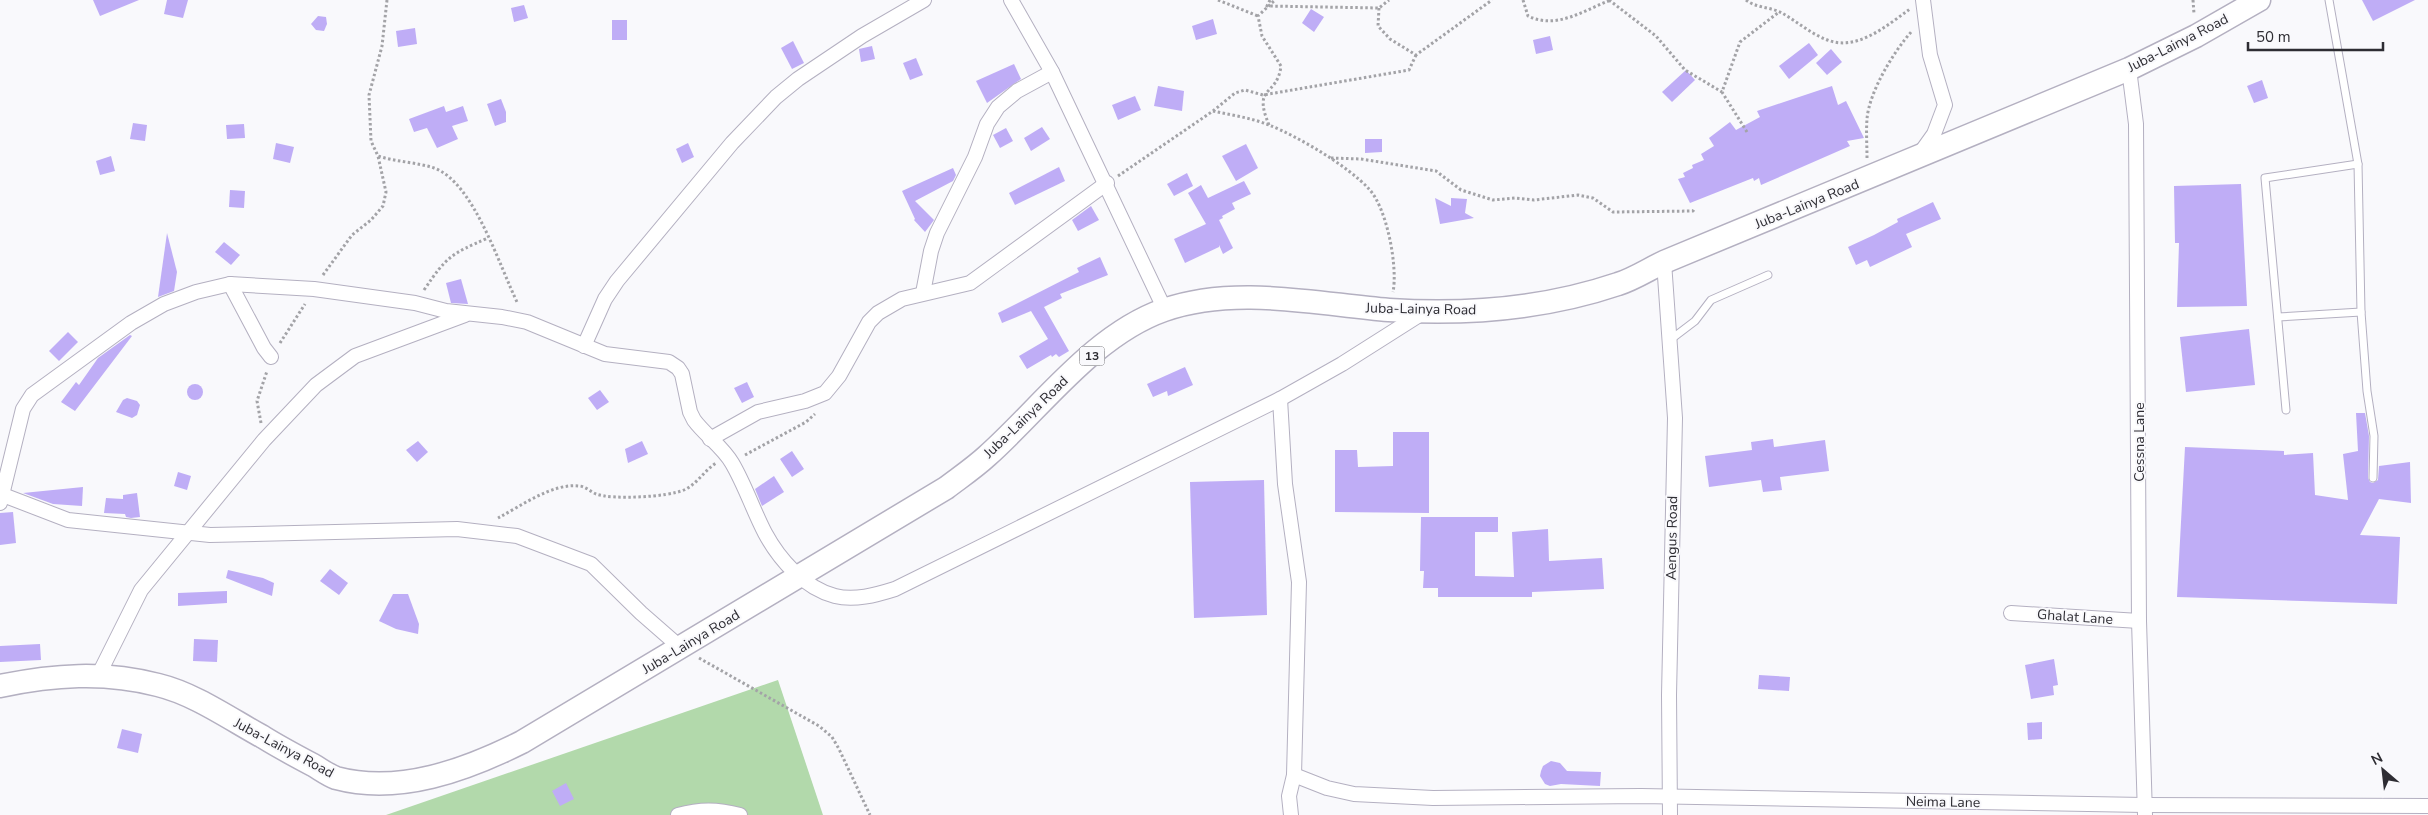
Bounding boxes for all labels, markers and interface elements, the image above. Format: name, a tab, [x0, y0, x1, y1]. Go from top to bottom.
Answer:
street label: Juba-Lainya Road	[2123, 9, 2232, 77]
scale bar	[2248, 20, 2383, 52]
text: 50 m	[2256, 27, 2291, 47]
street label: Juba-Lainya Road	[1751, 174, 1862, 234]
street label: Juba-Lainya Road	[1364, 299, 1477, 319]
road number: 13	[1080, 346, 1104, 366]
street label: Juba-Lainya Road	[979, 372, 1072, 463]
street label: Cessna Lane	[2130, 402, 2149, 482]
street label: Aengus Road	[1662, 496, 1682, 580]
street label: Juba-Lainya Road	[638, 605, 743, 679]
street label: Ghalat Lane	[2036, 605, 2114, 629]
street label: Juba-Lainya Road	[230, 713, 337, 782]
north arrow	[2358, 745, 2408, 795]
text: N	[2368, 748, 2386, 770]
street label: Neima Lane	[1906, 792, 1980, 812]

